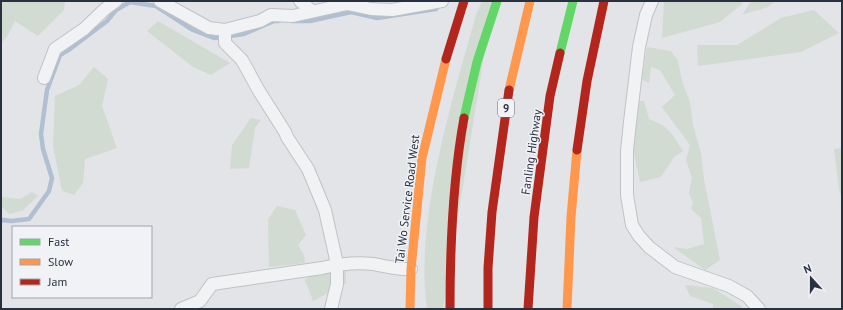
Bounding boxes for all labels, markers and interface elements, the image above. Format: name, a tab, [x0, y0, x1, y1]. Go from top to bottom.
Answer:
road number: 9	[498, 99, 514, 117]
street label: Fanling Highway	[518, 108, 544, 196]
street label: Tai Wo Service Road West	[392, 134, 422, 264]
legend	[12, 226, 152, 298]
text: Fast	[48, 234, 69, 249]
text: Slow	[48, 254, 73, 269]
north arrow	[791, 258, 831, 298]
text: N	[802, 261, 813, 276]
text: Jam	[47, 274, 67, 289]

